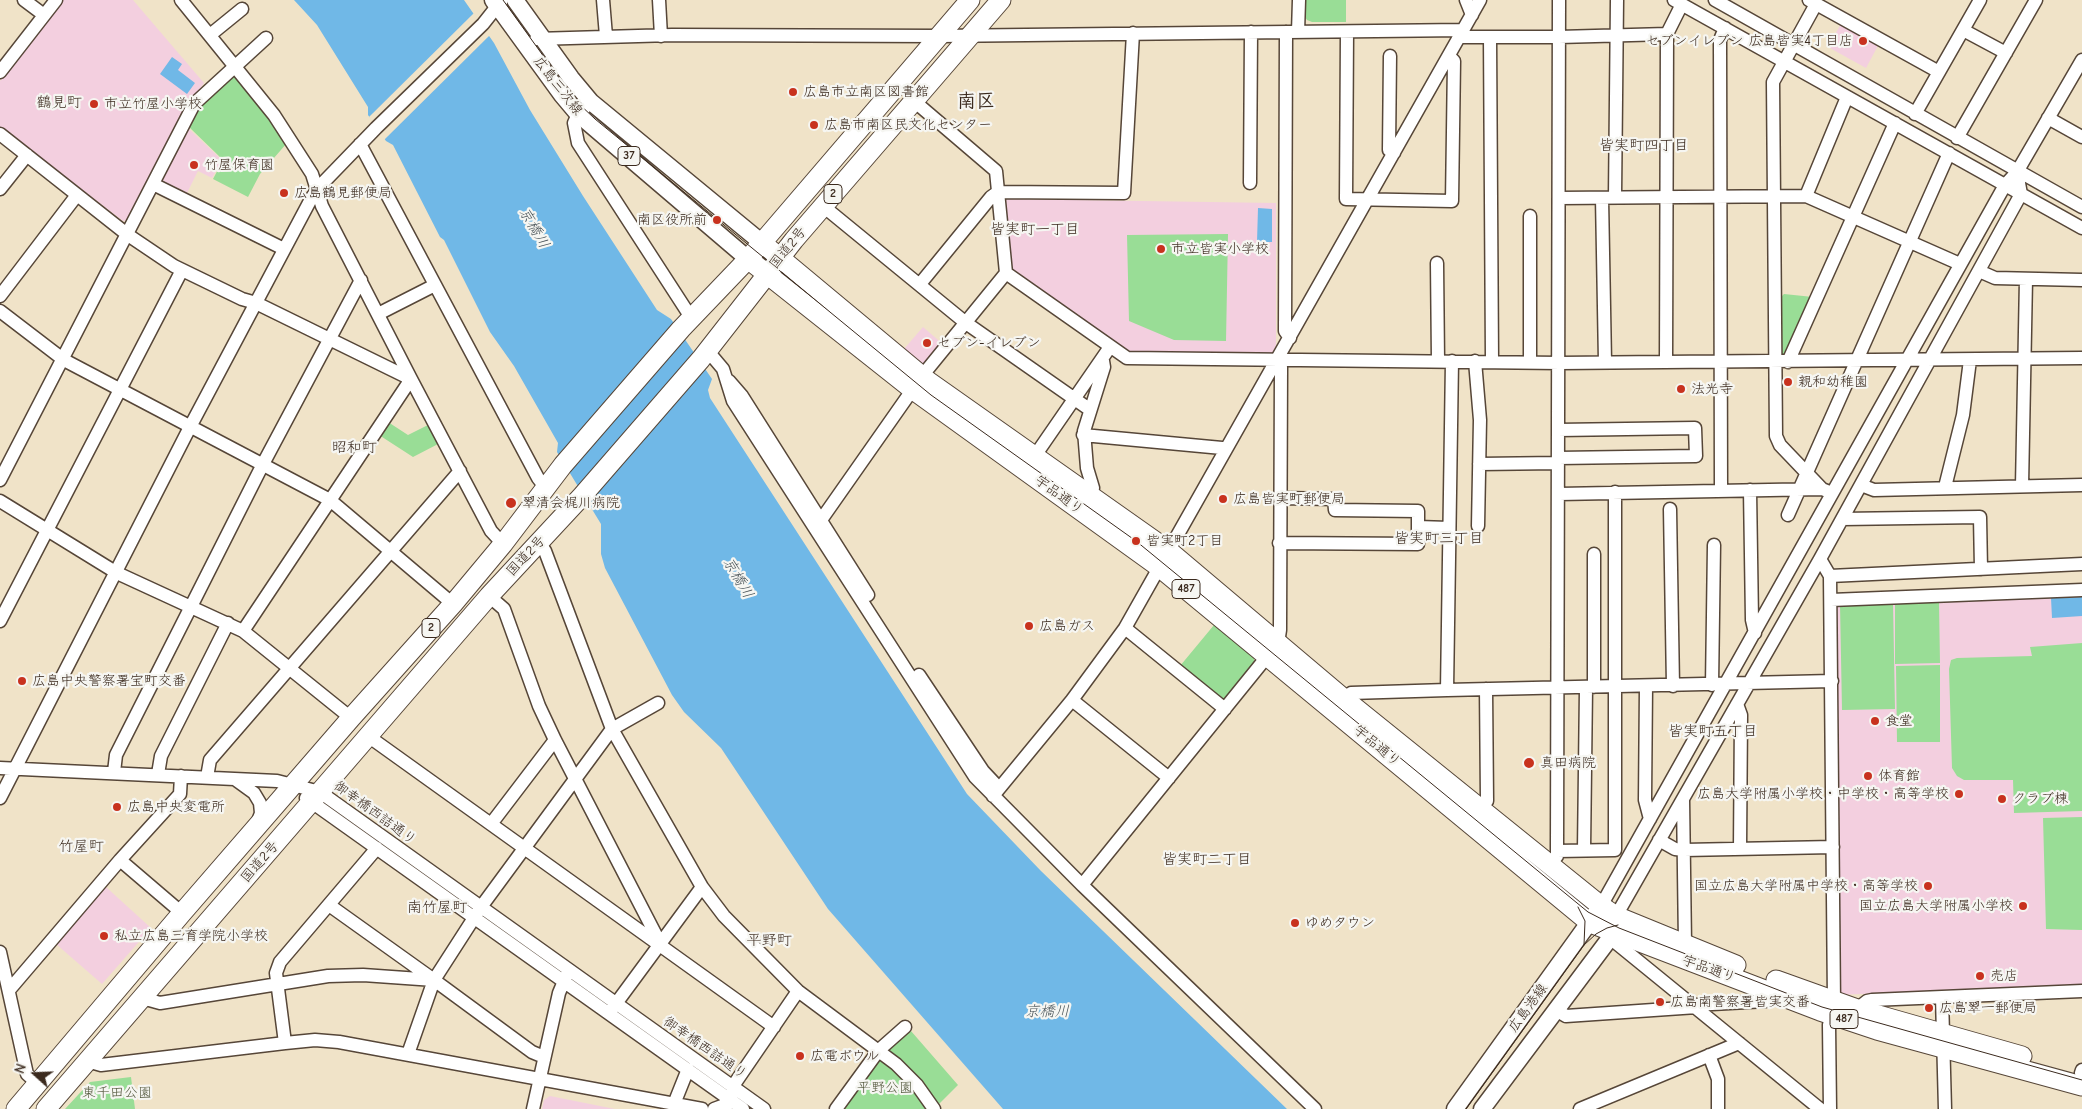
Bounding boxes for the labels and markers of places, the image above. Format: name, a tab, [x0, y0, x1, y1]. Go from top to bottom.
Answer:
place label: セブンイレブン 広島皆実4丁目店	[1646, 33, 1853, 49]
marker: セブンイレブン 広島皆実4丁目店	[1857, 35, 1869, 47]
place label: 広島市立南区図書館	[803, 84, 929, 100]
marker: 広島市立南区図書館	[787, 86, 799, 98]
place label: 市立竹屋小学校	[104, 96, 202, 112]
marker: 市立竹屋小学校	[88, 98, 100, 110]
place label: 広島市南区民文化センター	[824, 117, 992, 133]
marker: 広島市南区民文化センター	[808, 119, 820, 131]
place label: 竹屋保育園	[204, 157, 274, 173]
marker: 竹屋保育園	[188, 159, 200, 171]
place label: 広島鶴見郵便局	[294, 185, 392, 201]
marker: 広島鶴見郵便局	[278, 187, 290, 199]
place label: 南区役所前	[637, 212, 707, 228]
marker: 南区役所前	[711, 214, 723, 226]
place label: 市立皆実小学校	[1171, 241, 1269, 257]
marker: 市立皆実小学校	[1155, 243, 1167, 255]
place label: セブン-イレブン	[937, 335, 1041, 351]
marker: セブン-イレブン	[921, 337, 933, 349]
place label: 親和幼稚園	[1798, 374, 1868, 390]
marker: 親和幼稚園	[1782, 376, 1794, 388]
place label: 法光寺	[1691, 381, 1733, 397]
marker: 法光寺	[1675, 383, 1687, 395]
place label: 広島皆実町郵便局	[1233, 491, 1345, 507]
marker: 広島皆実町郵便局	[1217, 493, 1229, 505]
place label: 翠清会梶川病院	[522, 495, 620, 511]
marker: 翠清会梶川病院	[504, 496, 518, 510]
place label: 皆実町2丁目	[1146, 533, 1223, 549]
marker: 皆実町2丁目	[1130, 535, 1142, 547]
place label: 広島ガス	[1039, 618, 1095, 634]
marker: 広島ガス	[1023, 620, 1035, 632]
place label: 広島中央警察署宝町交番	[32, 673, 186, 689]
marker: 広島中央警察署宝町交番	[16, 675, 28, 687]
place label: 食堂	[1885, 713, 1913, 729]
marker: 食堂	[1869, 715, 1881, 727]
place label: 真田病院	[1540, 755, 1596, 771]
marker: 真田病院	[1522, 756, 1536, 770]
place label: 体育館	[1878, 768, 1920, 784]
marker: 体育館	[1862, 770, 1874, 782]
place label: 広島大学附属小学校・中学校・高等学校	[1697, 786, 1949, 802]
marker: 広島大学附属小学校・中学校・高等学校	[1953, 788, 1965, 800]
place label: クラブ棟	[2012, 791, 2068, 807]
marker: クラブ棟	[1996, 793, 2008, 805]
place label: 広島中央変電所	[127, 799, 225, 815]
marker: 広島中央変電所	[111, 801, 123, 813]
place label: 国立広島大学附属中学校・高等学校	[1694, 878, 1918, 894]
marker: 国立広島大学附属中学校・高等学校	[1922, 880, 1934, 892]
place label: 国立広島大学附属小学校	[1859, 898, 2013, 914]
marker: 国立広島大学附属小学校	[2017, 900, 2029, 912]
place label: ゆめタウン	[1305, 915, 1375, 931]
marker: ゆめタウン	[1289, 917, 1301, 929]
place label: 私立広島三育学院小学校	[114, 928, 268, 944]
marker: 私立広島三育学院小学校	[98, 930, 110, 942]
place label: 売店	[1990, 968, 2018, 984]
marker: 売店	[1974, 970, 1986, 982]
place label: 広島南警察署皆実交番	[1670, 994, 1810, 1010]
marker: 広島南警察署皆実交番	[1654, 996, 1666, 1008]
place label: 広島翠一郵便局	[1939, 1000, 2037, 1016]
marker: 広島翠一郵便局	[1923, 1002, 1935, 1014]
place label: 広電ボウル	[810, 1048, 880, 1064]
marker: 広電ボウル	[794, 1050, 806, 1062]

